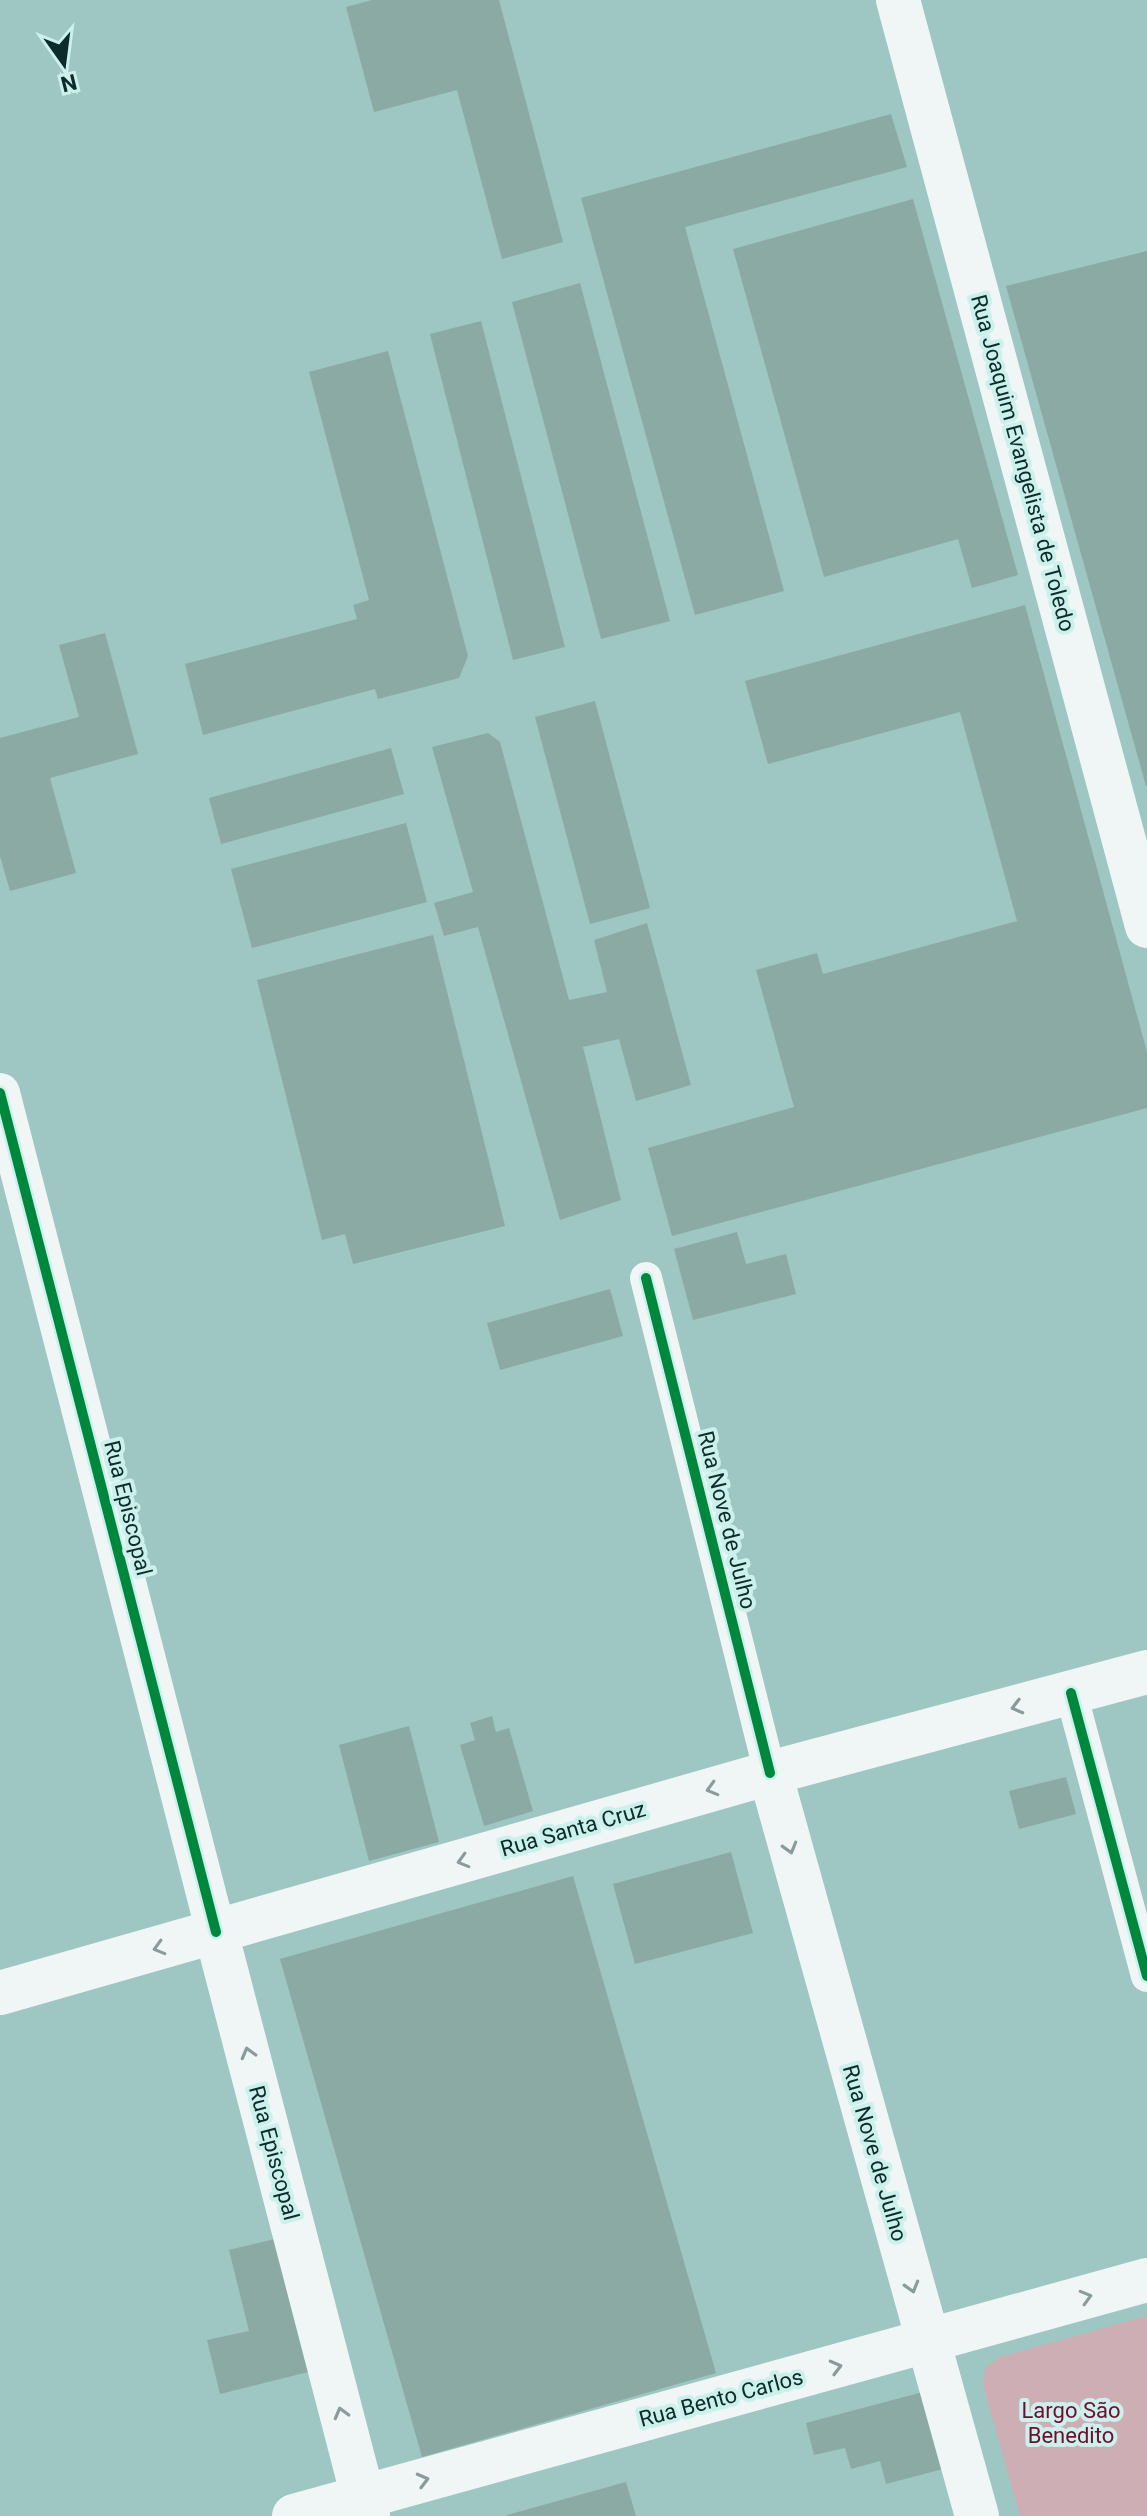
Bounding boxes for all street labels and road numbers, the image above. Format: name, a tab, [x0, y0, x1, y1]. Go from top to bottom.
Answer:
street label: Rua Joaquim Evangelista de Toledo	[966, 292, 1080, 634]
street label: Rua Nove de Julho	[693, 1428, 761, 1612]
street label: Rua Episcopal	[99, 1438, 157, 1578]
street label: Rua Santa Cruz	[498, 1796, 648, 1862]
street label: Rua Nove de Julho	[838, 2062, 912, 2244]
street label: Rua Episcopal	[244, 2083, 304, 2223]
street label: Rua Bento Carlos	[636, 2364, 806, 2432]

